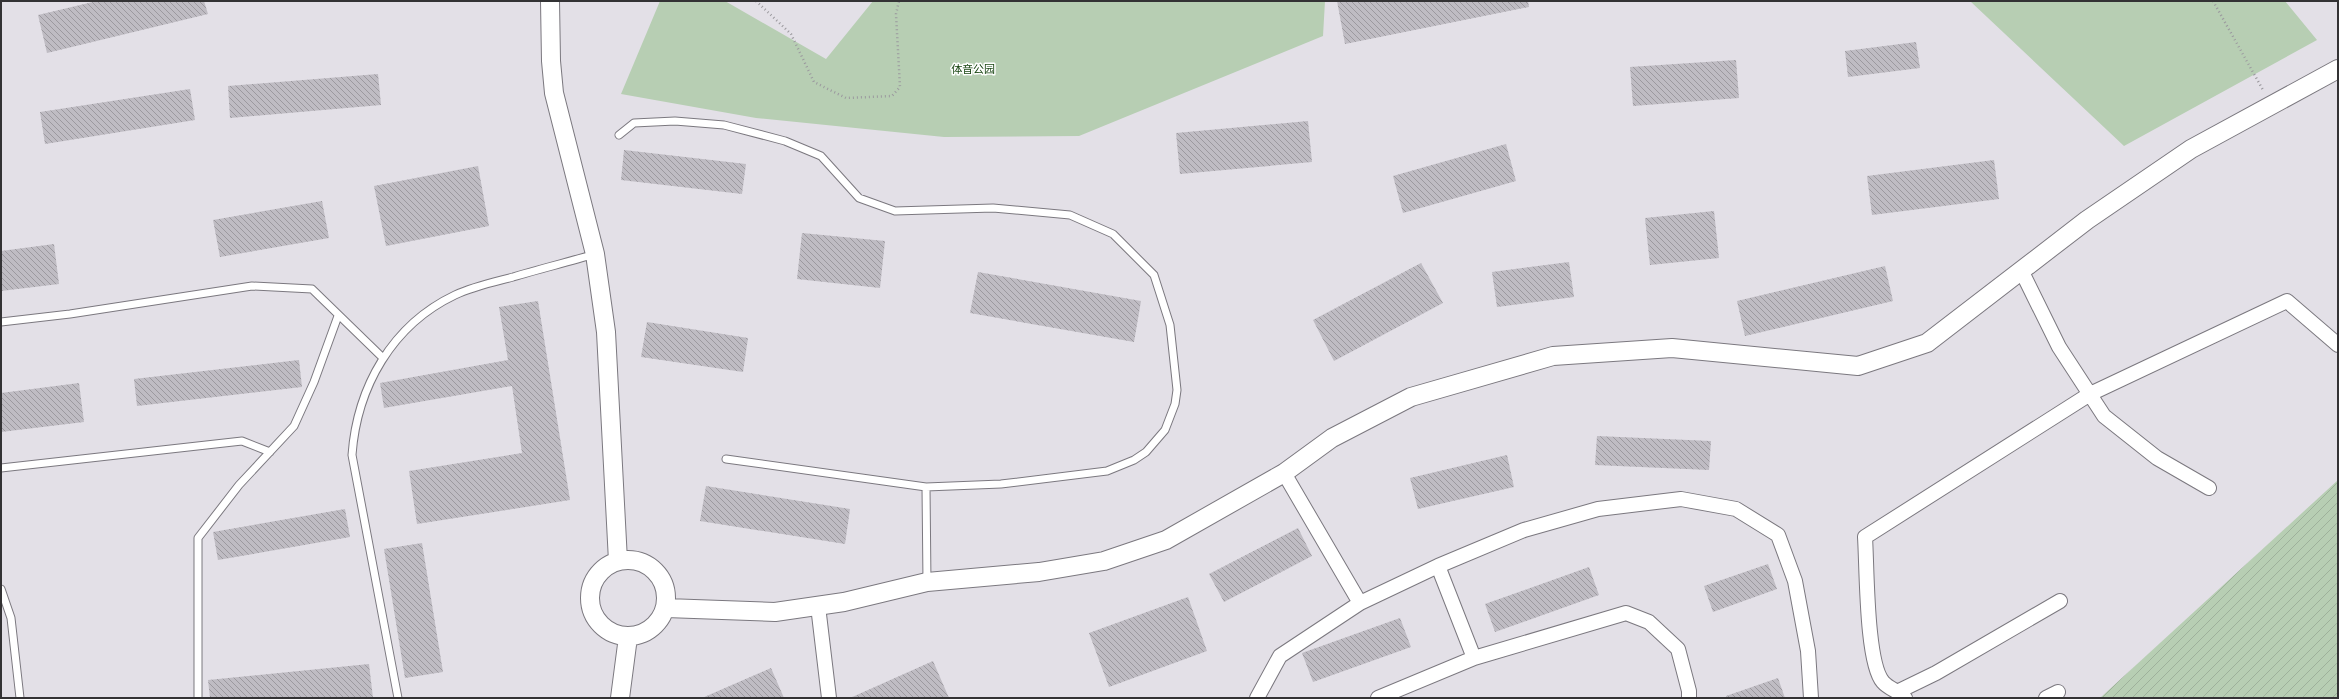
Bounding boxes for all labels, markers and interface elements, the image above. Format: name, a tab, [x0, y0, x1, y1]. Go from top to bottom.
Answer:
park label: 体音公园	[951, 62, 995, 76]

